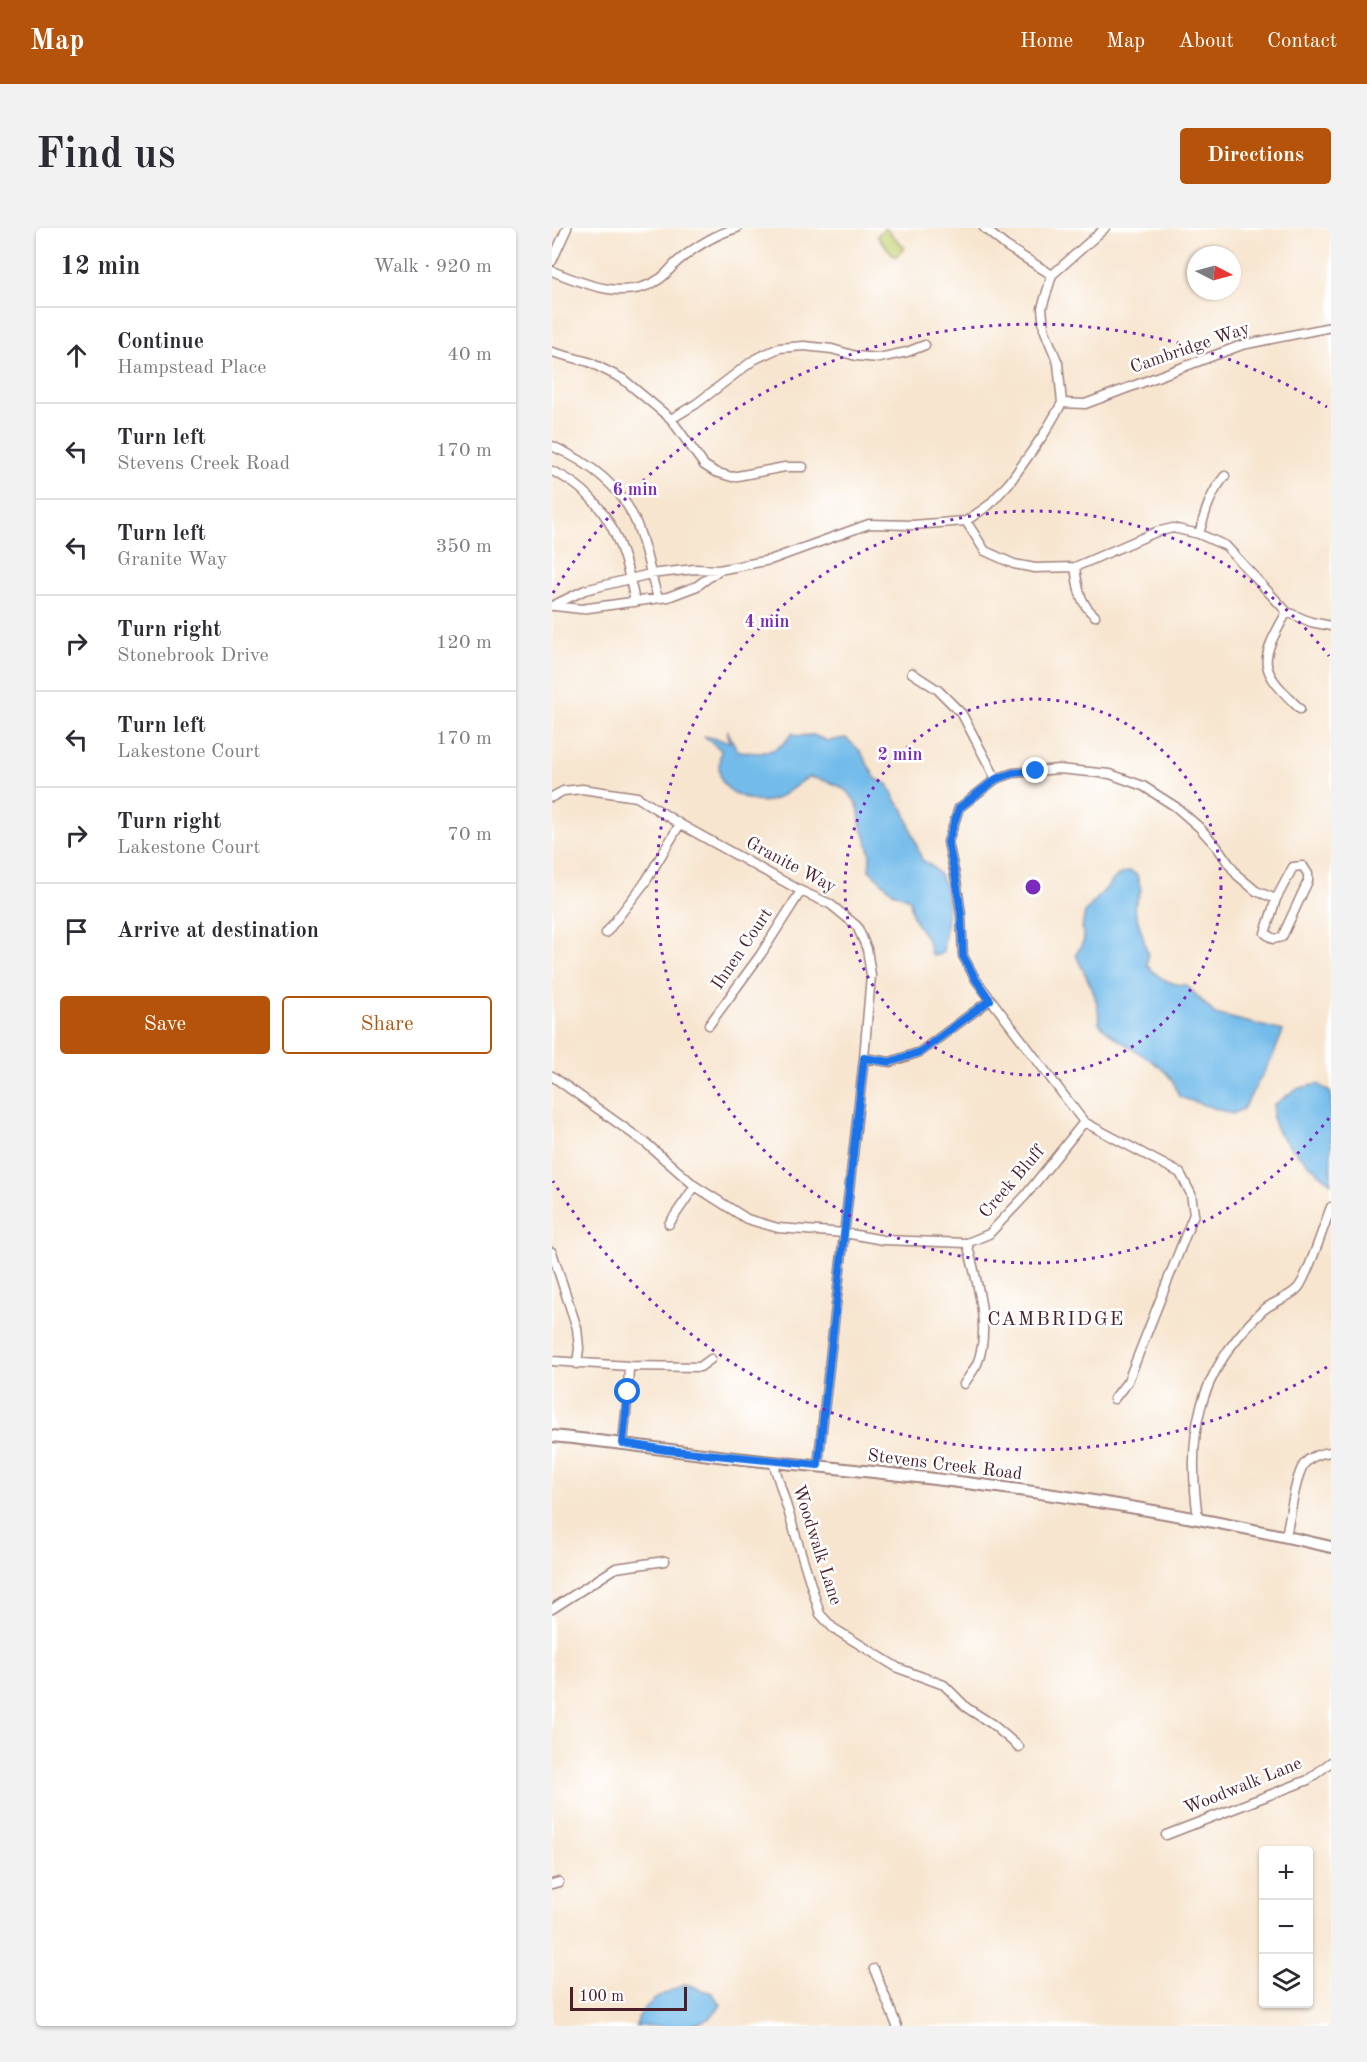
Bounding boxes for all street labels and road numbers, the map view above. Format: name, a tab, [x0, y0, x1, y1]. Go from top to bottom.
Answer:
street label: Cambridge Way	[1128, 319, 1252, 377]
street label: Granite Way	[743, 834, 839, 896]
street label: Ihnen Court	[708, 905, 776, 993]
street label: Creek Bluff	[976, 1142, 1049, 1222]
street label: Stevens Creek Road	[867, 1447, 1023, 1483]
street label: Woodwalk Lane	[789, 1483, 845, 1607]
street label: Woodwalk Lane	[1182, 1754, 1304, 1818]

